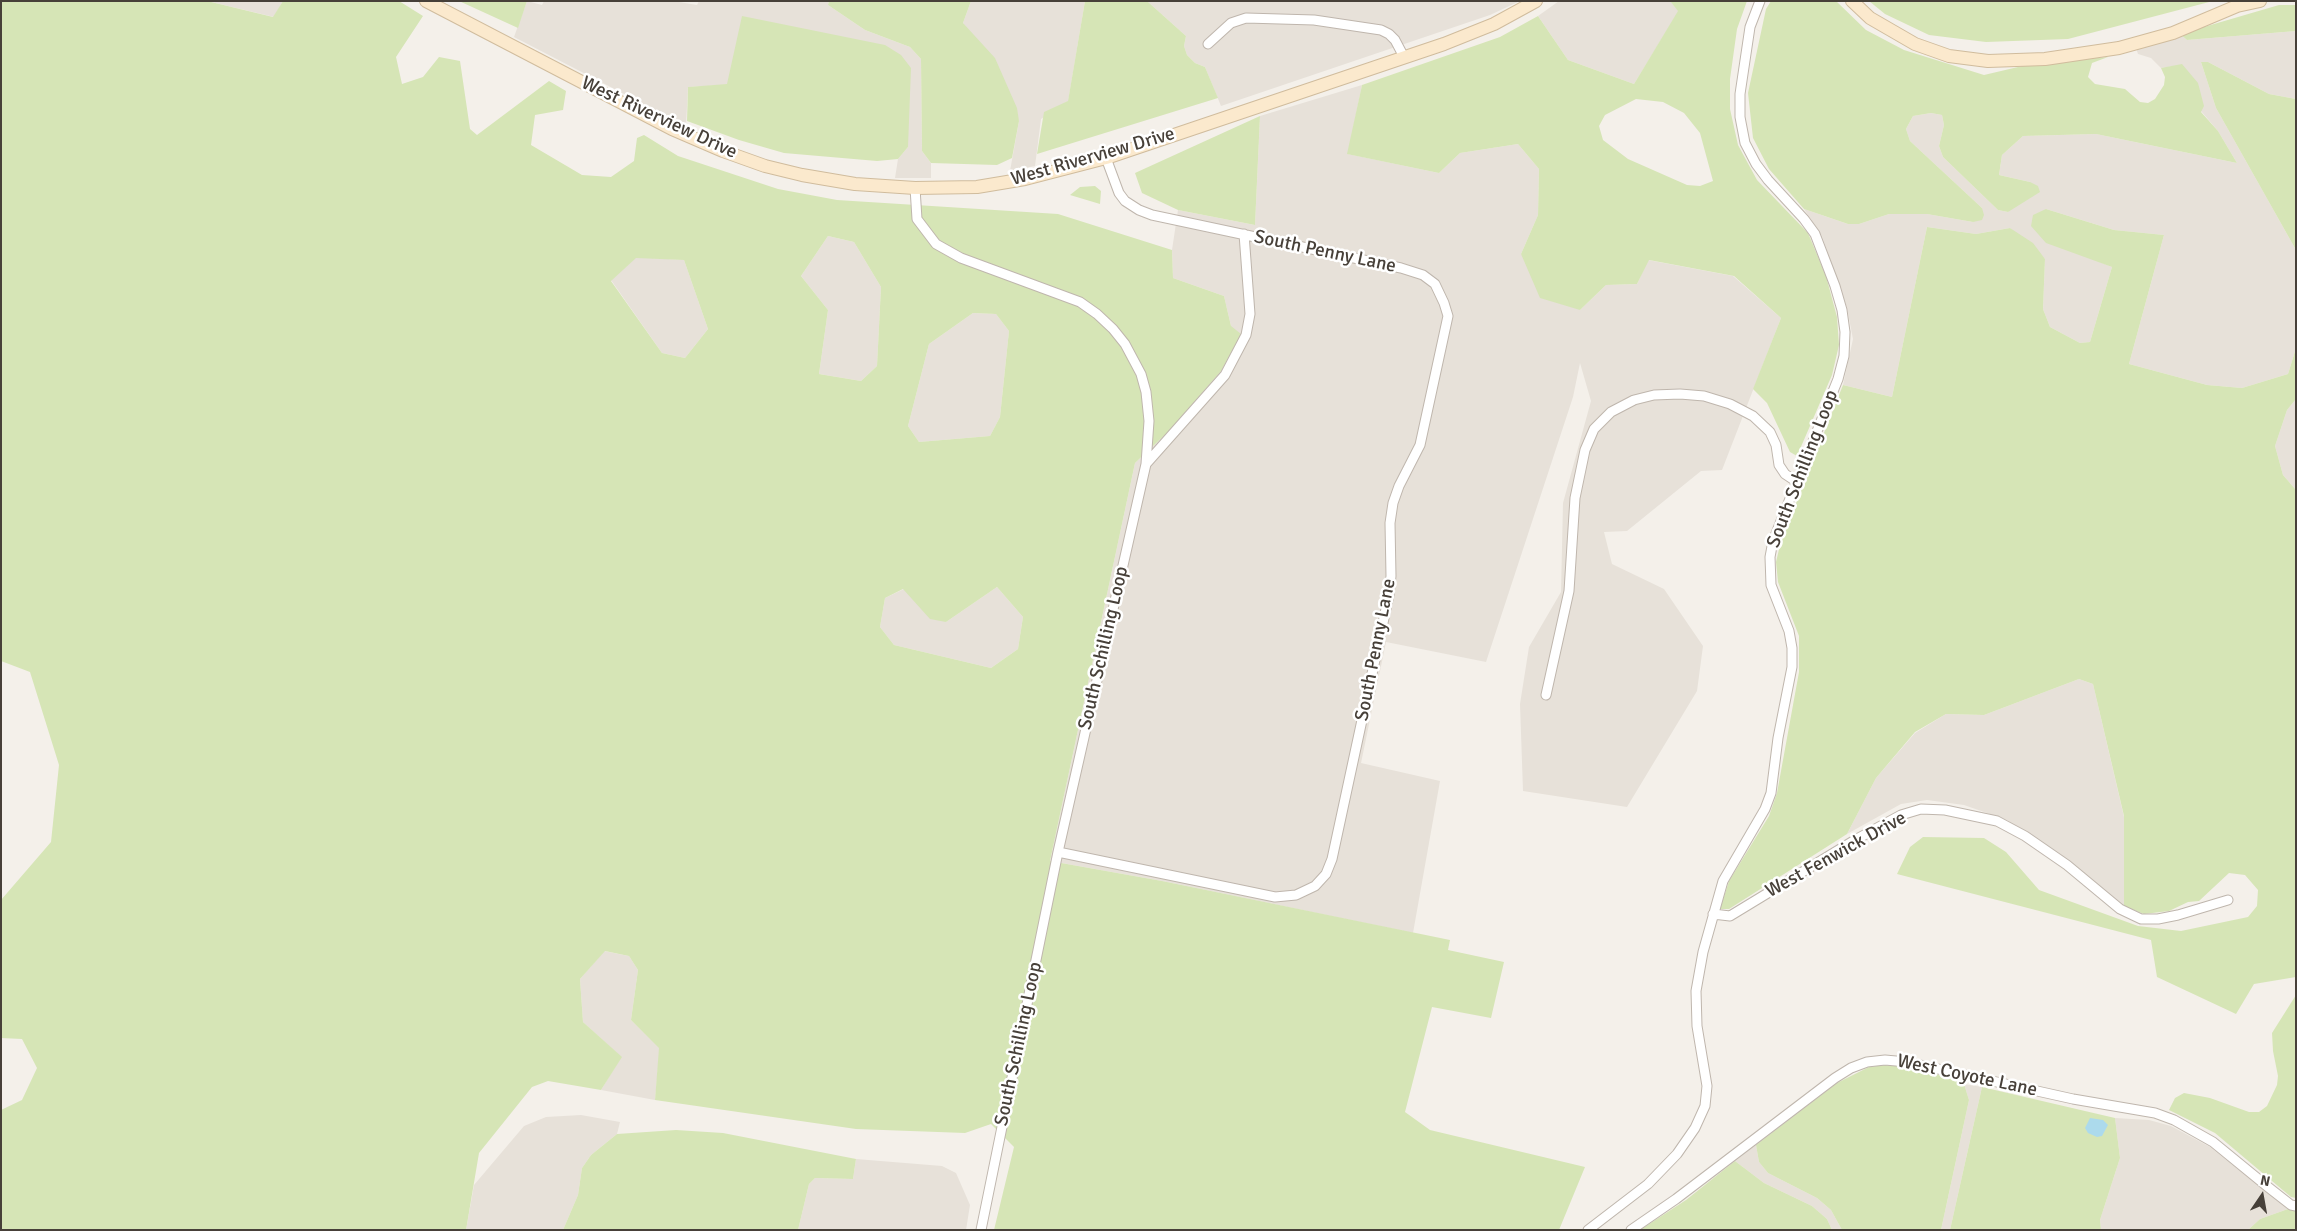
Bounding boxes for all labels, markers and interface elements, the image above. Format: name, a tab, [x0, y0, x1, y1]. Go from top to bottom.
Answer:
street label: West Riverview Drive	[578, 72, 740, 164]
street label: West Riverview Drive	[1009, 123, 1177, 191]
street label: South Penny Lane	[1252, 226, 1398, 278]
street label: South Schilling Loop	[1762, 387, 1844, 551]
street label: South Schilling Loop	[1074, 564, 1134, 732]
street label: South Penny Lane	[1351, 577, 1401, 723]
street label: West Fenwick Drive	[1762, 807, 1910, 903]
street label: South Schilling Loop	[991, 960, 1047, 1128]
street label: West Coyote Lane	[1895, 1050, 2039, 1102]
north arrow	[2237, 1171, 2287, 1221]
text: N	[2259, 1172, 2272, 1190]

